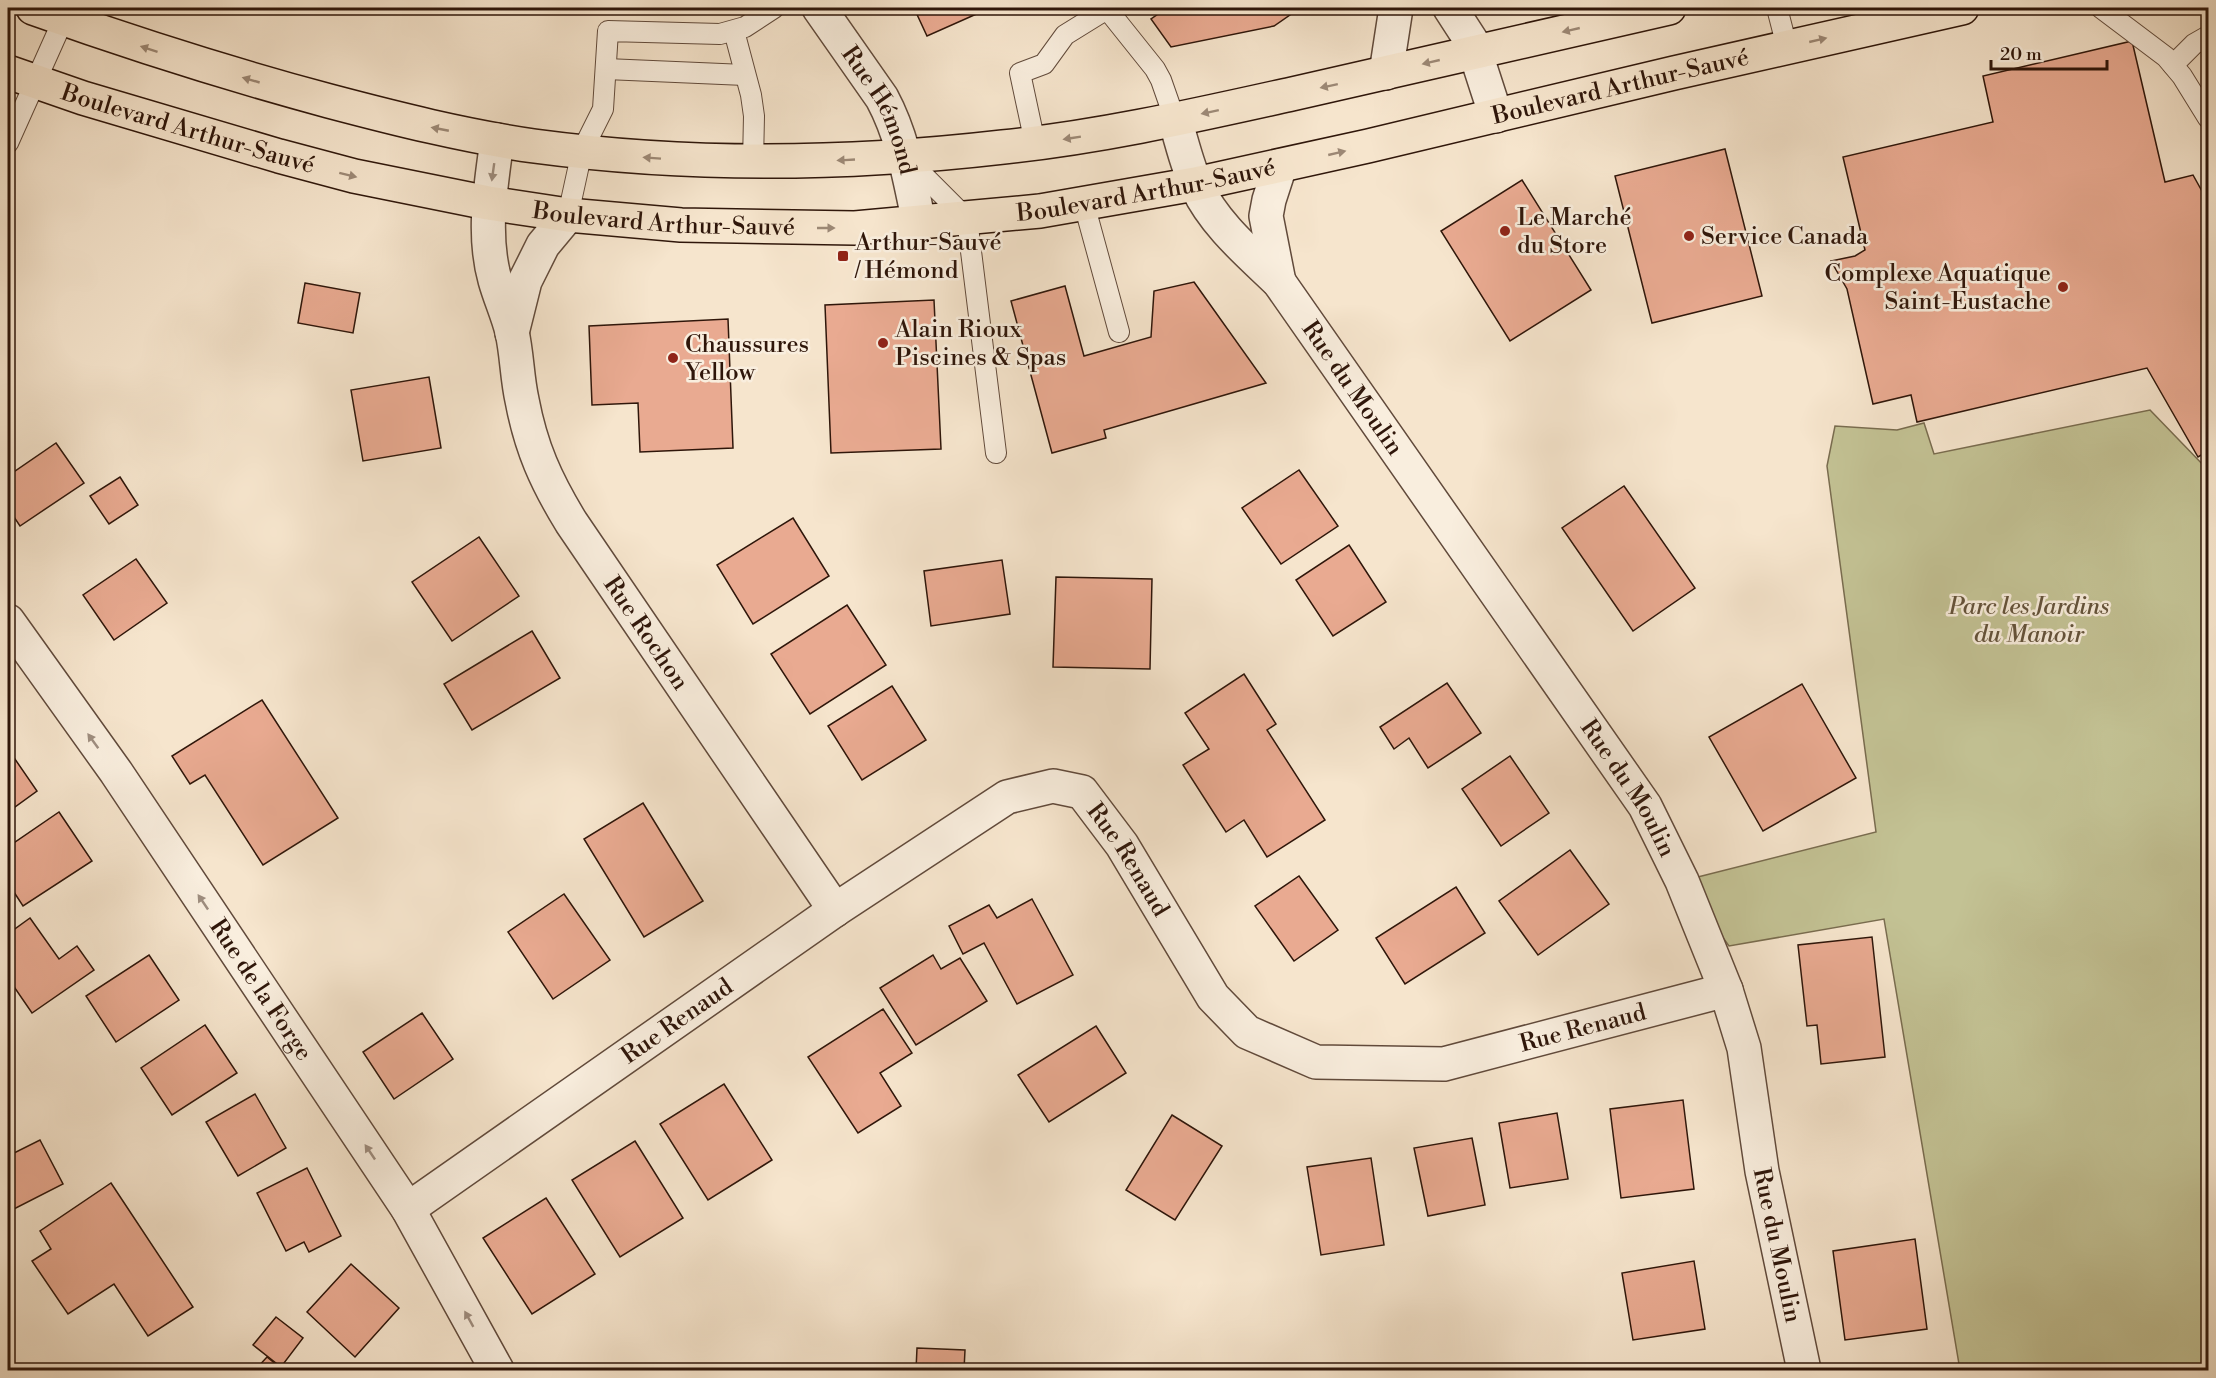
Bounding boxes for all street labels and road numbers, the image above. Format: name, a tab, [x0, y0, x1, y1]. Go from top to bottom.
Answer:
street label: Rue Hémond	[834, 40, 922, 178]
street label: Boulevard Arthur-Sauvé	[1488, 43, 1752, 132]
street label: Boulevard Arthur-Sauvé	[56, 77, 318, 181]
street label: Boulevard Arthur-Sauvé	[1014, 153, 1278, 229]
street label: Boulevard Arthur-Sauvé	[530, 196, 795, 243]
street label: Rue du Moulin	[1295, 315, 1410, 462]
street label: Rue Rochon	[596, 571, 695, 696]
street label: Rue du Moulin	[1573, 714, 1682, 862]
street label: Rue Renaud	[1080, 797, 1176, 923]
street label: Rue de la Forge	[202, 913, 318, 1067]
street label: Rue Renaud	[616, 972, 739, 1071]
street label: Rue Renaud	[1516, 998, 1650, 1060]
street label: Rue du Moulin	[1746, 1165, 1808, 1325]

